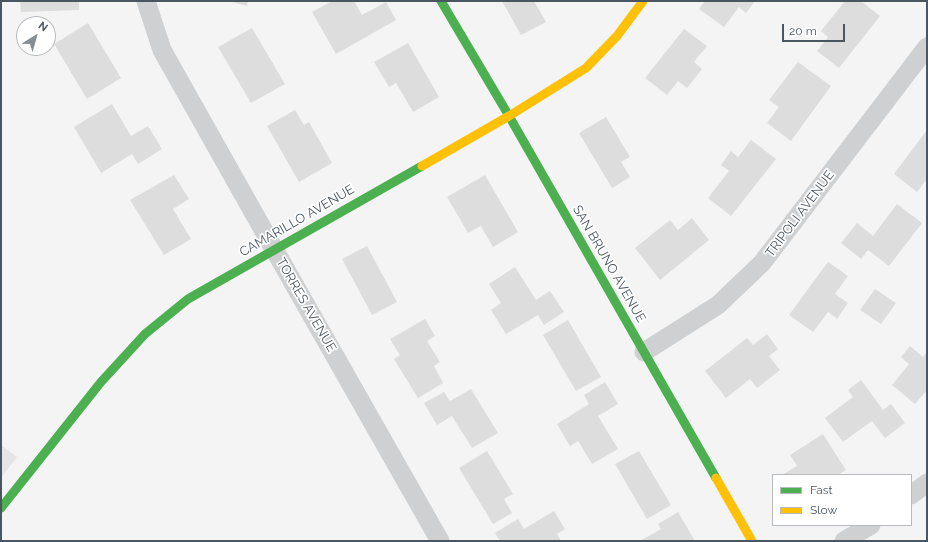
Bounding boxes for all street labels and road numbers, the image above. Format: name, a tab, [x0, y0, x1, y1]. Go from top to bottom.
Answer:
street label: TRIPOLI AVENUE	[762, 168, 838, 260]
street label: CAMARILLO AVENUE	[237, 182, 357, 260]
street label: SAN BRUNO AVENUE	[569, 203, 649, 325]
street label: TORRES AVENUE	[273, 255, 339, 355]

